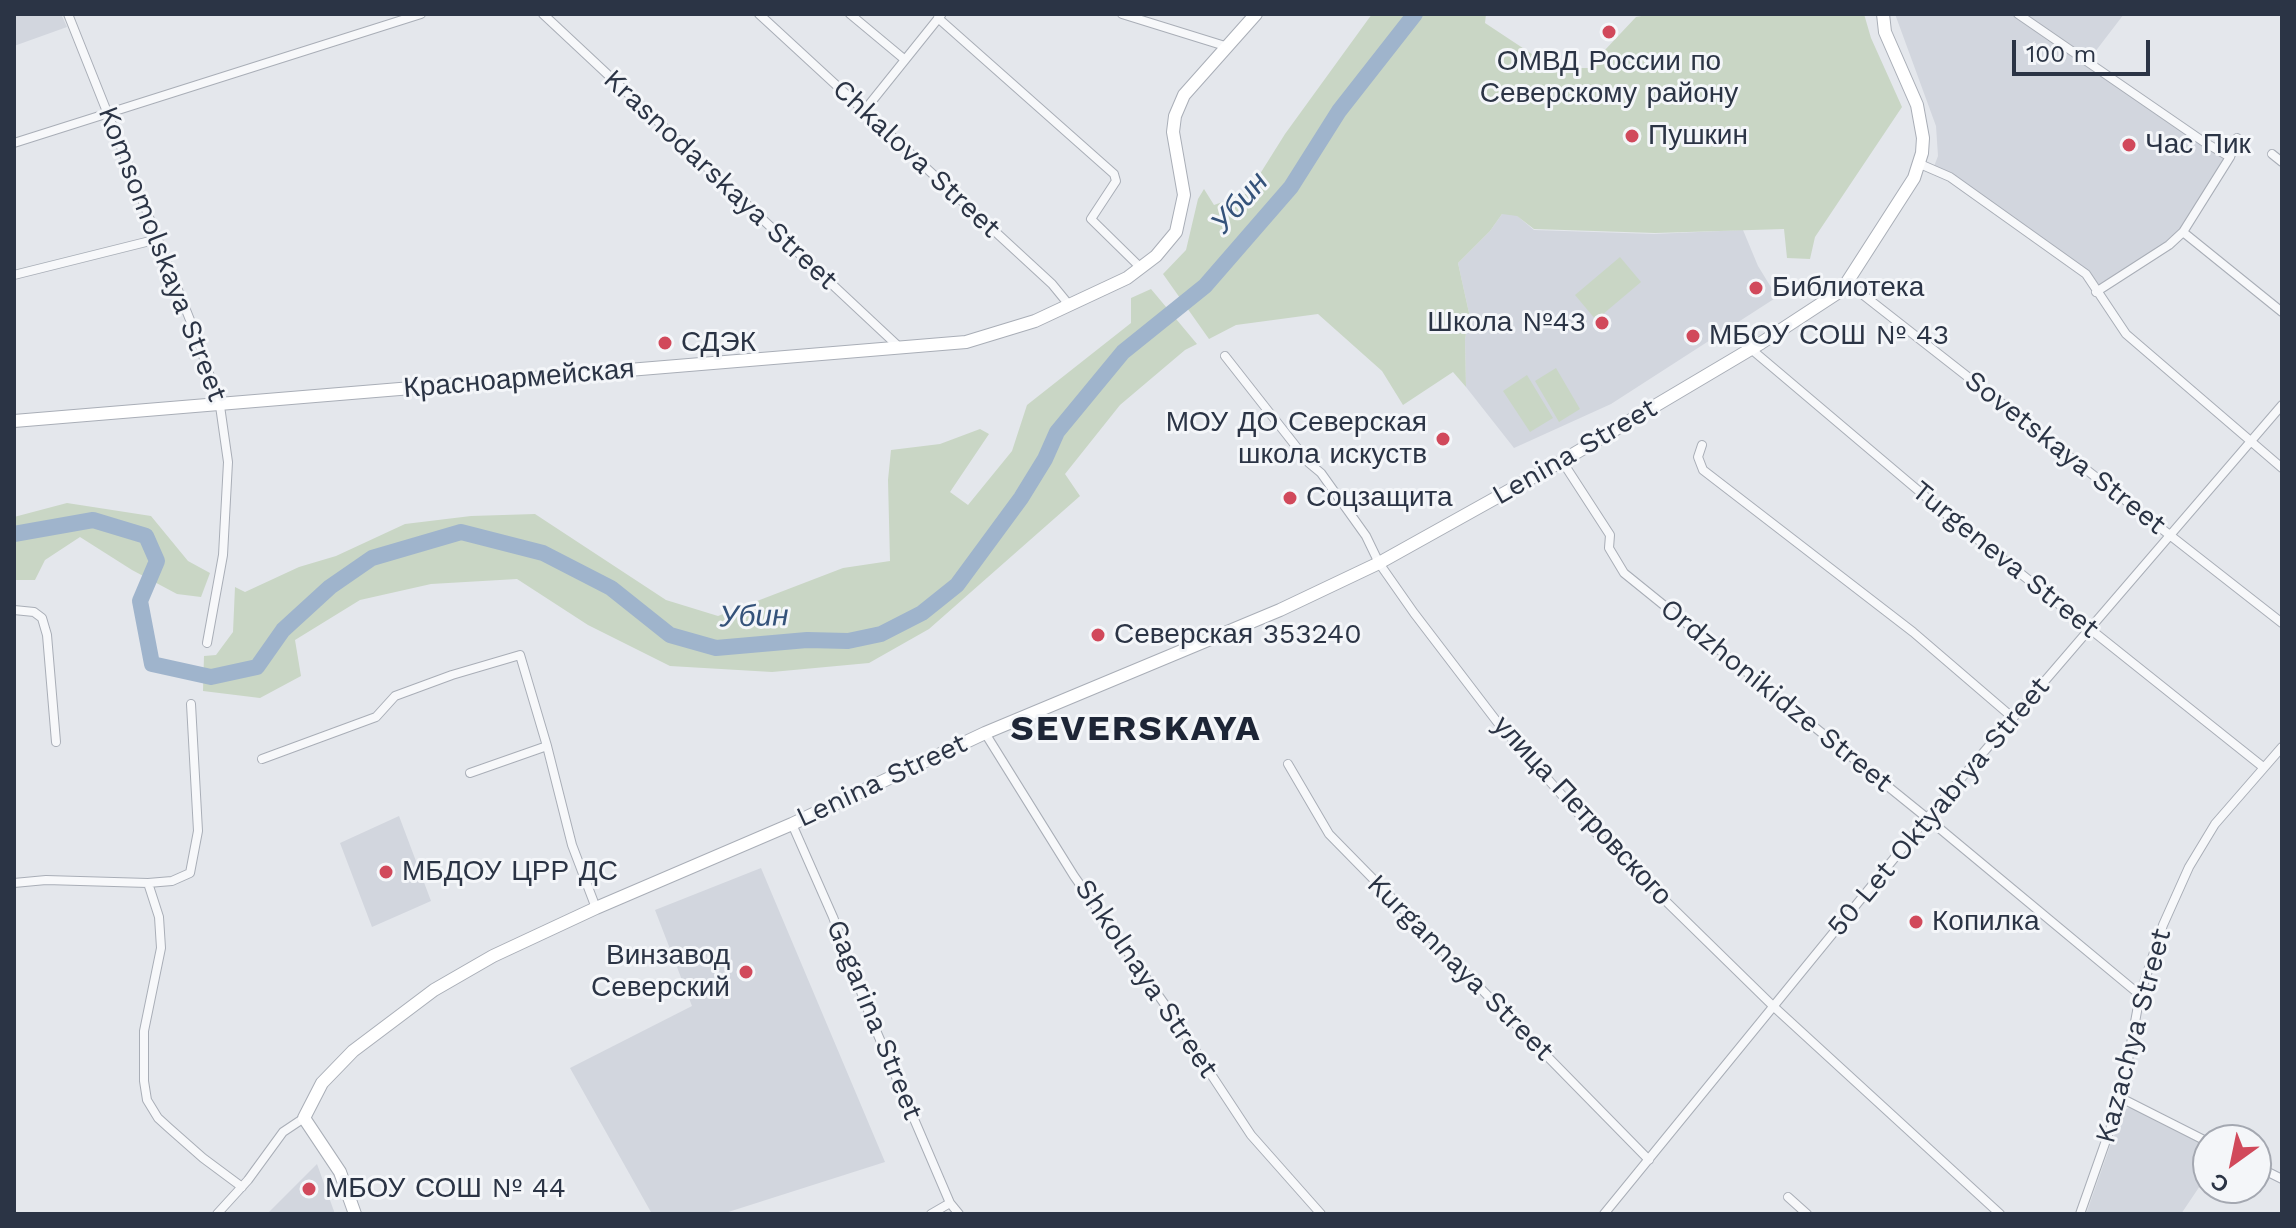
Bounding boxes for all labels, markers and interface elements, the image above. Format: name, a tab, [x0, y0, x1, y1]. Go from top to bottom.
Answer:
marker: ОМВД России по Северскому району	[1600, 23, 1618, 41]
scale bar	[2016, 24, 2154, 74]
text: 100 m	[2026, 40, 2096, 68]
place label: ОМВД России по Северскому району	[1480, 45, 1738, 111]
street label: Krasnodarskaya Street	[596, 63, 844, 297]
street label: Chkalova Street	[825, 73, 1007, 245]
street label: Komsomolskaya Street	[90, 102, 234, 406]
place label: Пушкин	[1648, 119, 1748, 153]
marker: Пушкин	[1623, 127, 1641, 145]
place label: Час Пик	[2145, 128, 2251, 162]
marker: Час Пик	[2120, 136, 2138, 154]
water label: Убин	[1204, 165, 1276, 241]
place label: Библиотека	[1772, 271, 1924, 305]
marker: Библиотека	[1747, 279, 1765, 297]
place label: Школа №43	[1427, 306, 1586, 340]
marker: Школа №43	[1593, 314, 1611, 332]
place label: МБОУ СОШ № 43	[1709, 319, 1949, 353]
place label: СДЭК	[681, 326, 756, 360]
marker: МБОУ СОШ № 43	[1684, 327, 1702, 345]
marker: СДЭК	[656, 334, 674, 352]
street label: Красноармейская	[402, 352, 636, 406]
street label: Sovetskaya Street	[1958, 364, 2172, 542]
street label: Lenina Street	[1487, 391, 1663, 513]
place label: МОУ ДО Северская школа искуств	[1166, 406, 1427, 472]
marker: МОУ ДО Северская школа искуств	[1434, 430, 1452, 448]
street label: Turgeneva Street	[1905, 474, 2105, 646]
place label: Соцзащита	[1306, 481, 1453, 515]
marker: Соцзащита	[1281, 489, 1299, 507]
street label: Ordzhonikidze Street	[1653, 592, 1899, 800]
water label: Убин	[719, 598, 789, 636]
place label: Северская 353240	[1114, 618, 1362, 652]
marker: Северская 353240	[1089, 626, 1107, 644]
street label: 50 Let Oktyabrya Street	[1821, 671, 2057, 943]
district label: SEVERSKAYA	[1010, 707, 1262, 751]
street label: улица Петровского	[1485, 709, 1679, 913]
street label: Lenina Street	[791, 727, 973, 835]
place label: МБДОУ ЦРР ДС	[402, 855, 618, 889]
marker: МБДОУ ЦРР ДС	[377, 863, 395, 881]
street label: Kurgannaya Street	[1360, 868, 1560, 1068]
street label: Shkolnaya Street	[1067, 873, 1225, 1085]
place label: Копилка	[1932, 905, 2039, 939]
marker: Копилка	[1907, 913, 1925, 931]
street label: Gagarina Street	[819, 915, 929, 1125]
street label: Kazachya Street	[2089, 925, 2179, 1147]
place label: Винзавод Северский	[591, 939, 730, 1005]
marker: Винзавод Северский	[737, 963, 755, 981]
north arrow	[2192, 1124, 2272, 1204]
text: С	[2206, 1168, 2233, 1198]
place label: МБОУ СОШ № 44	[325, 1172, 566, 1206]
marker: МБОУ СОШ № 44	[300, 1180, 318, 1198]

